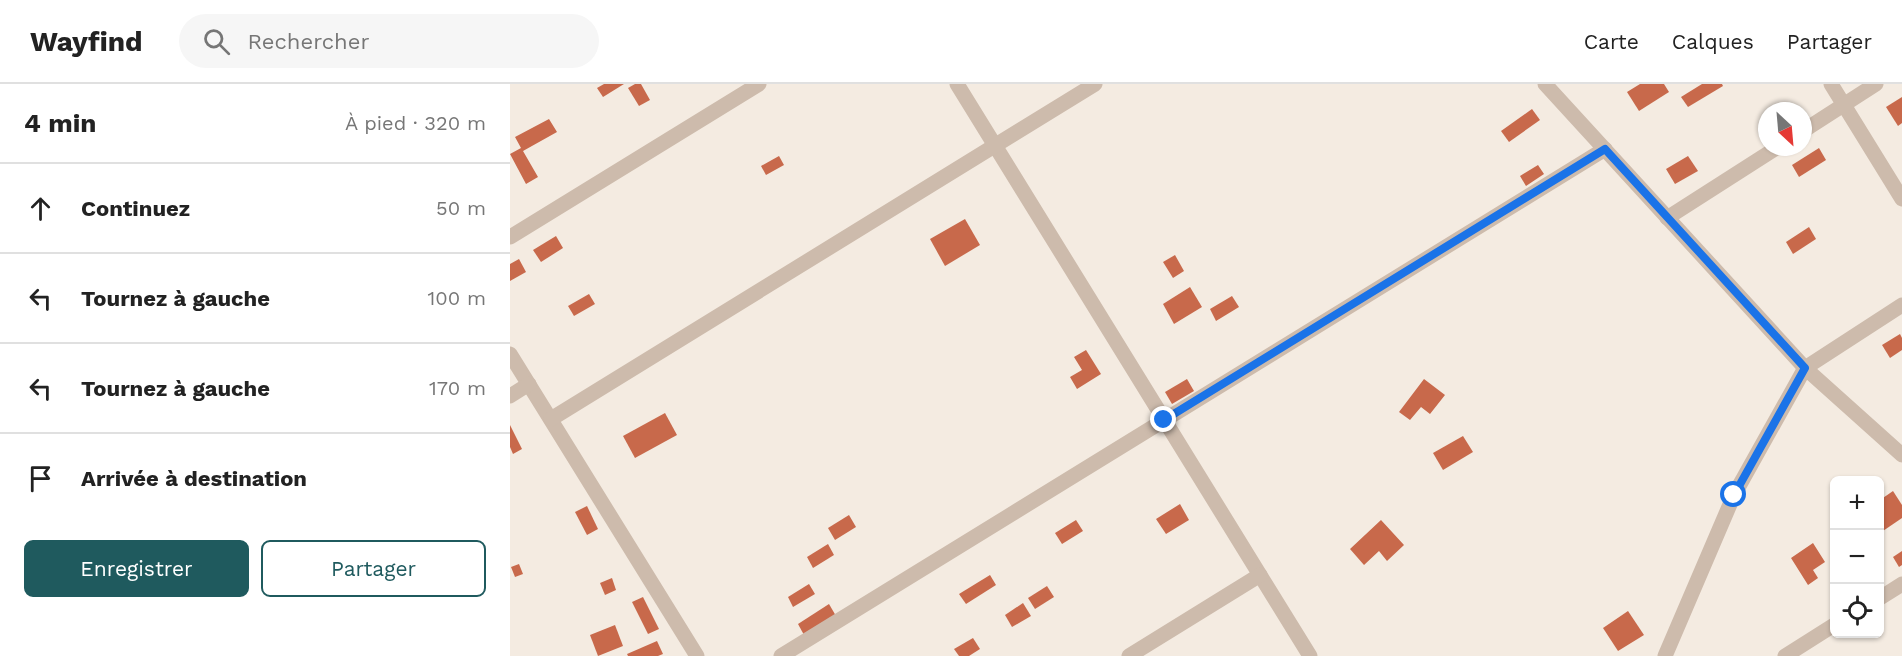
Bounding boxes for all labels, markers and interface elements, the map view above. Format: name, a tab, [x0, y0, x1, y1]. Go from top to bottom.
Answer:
search box	[179, 14, 599, 68]
text: Wayfind	[30, 25, 143, 58]
icon: search	[200, 25, 233, 58]
text: Rechercher	[248, 29, 369, 54]
text: Carte	[1584, 29, 1639, 54]
text: Calques	[1672, 29, 1754, 54]
text: Partager	[1787, 29, 1872, 54]
north arrow	[1758, 102, 1812, 156]
text: 4 min	[24, 108, 96, 138]
text: À pied · 320 m	[345, 111, 486, 135]
icon: ahead	[24, 192, 57, 225]
text: Continuez	[81, 196, 190, 221]
text: 50 m	[436, 196, 486, 220]
icon: left	[24, 282, 57, 315]
text: Tournez à gauche	[81, 286, 270, 311]
text: 100 m	[427, 286, 486, 310]
icon: left	[24, 372, 57, 405]
text: Tournez à gauche	[81, 376, 270, 401]
text: 170 m	[429, 376, 486, 400]
route end	[1150, 406, 1176, 432]
icon: arrive	[24, 462, 57, 495]
text: Arrivée à destination	[81, 466, 307, 491]
map controls	[1830, 476, 1884, 638]
button: +	[1830, 476, 1884, 530]
route start	[1720, 481, 1746, 507]
button: −	[1830, 530, 1884, 584]
button: Enregistrer	[24, 540, 249, 597]
button: Partager	[261, 540, 486, 597]
button: locate	[1830, 584, 1884, 638]

